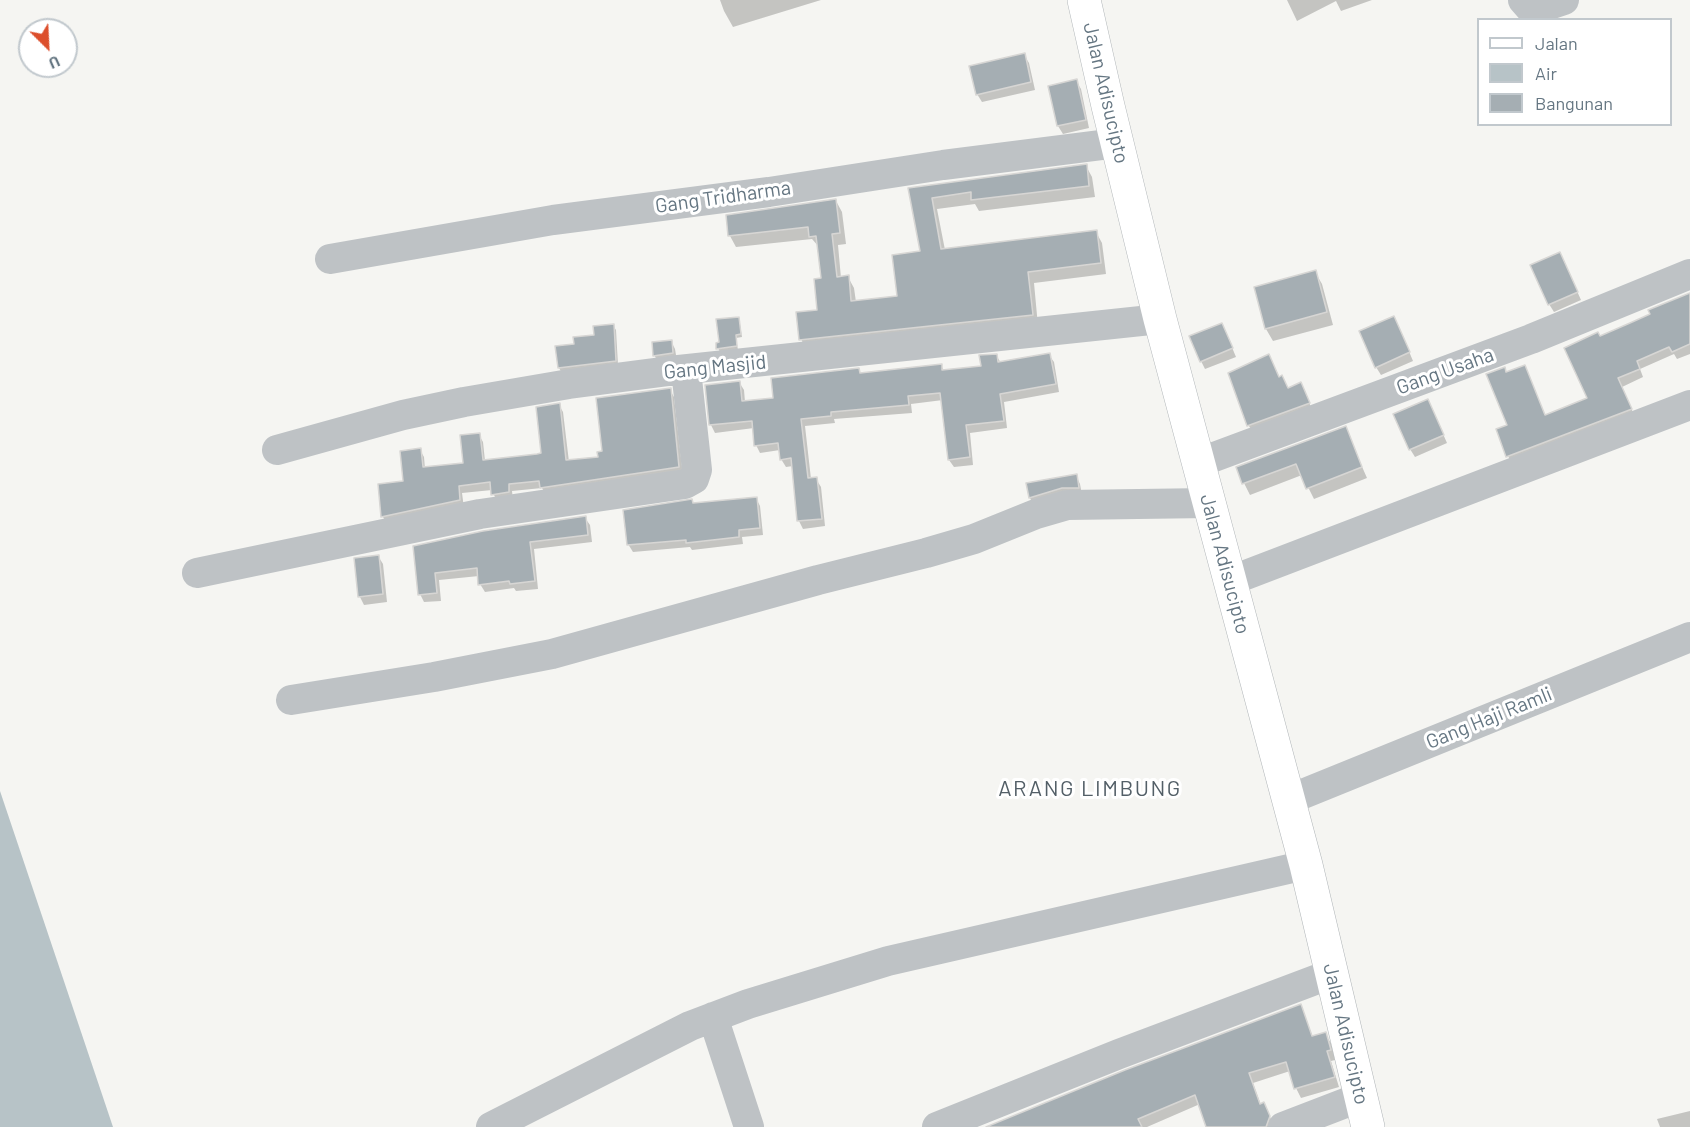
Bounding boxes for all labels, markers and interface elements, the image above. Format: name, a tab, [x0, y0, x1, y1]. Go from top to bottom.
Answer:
north arrow	[18, 18, 78, 78]
legend	[1477, 18, 1672, 126]
street label: Jalan Adisucipto	[1078, 20, 1134, 166]
text: Jalan	[1535, 32, 1578, 54]
text: U	[46, 52, 63, 74]
text: Air	[1535, 62, 1557, 84]
text: Bangunan	[1535, 92, 1613, 114]
street label: Gang Tridharma	[654, 176, 792, 218]
street label: Gang Usaha	[1393, 342, 1497, 400]
street label: Gang Masjid	[663, 350, 767, 384]
street label: Jalan Adisucipto	[1195, 491, 1255, 637]
street label: Gang Haji Ramli	[1422, 682, 1556, 754]
district label: ARANG LIMBUNG	[998, 776, 1182, 802]
street label: Jalan Adisucipto	[1318, 961, 1374, 1107]

